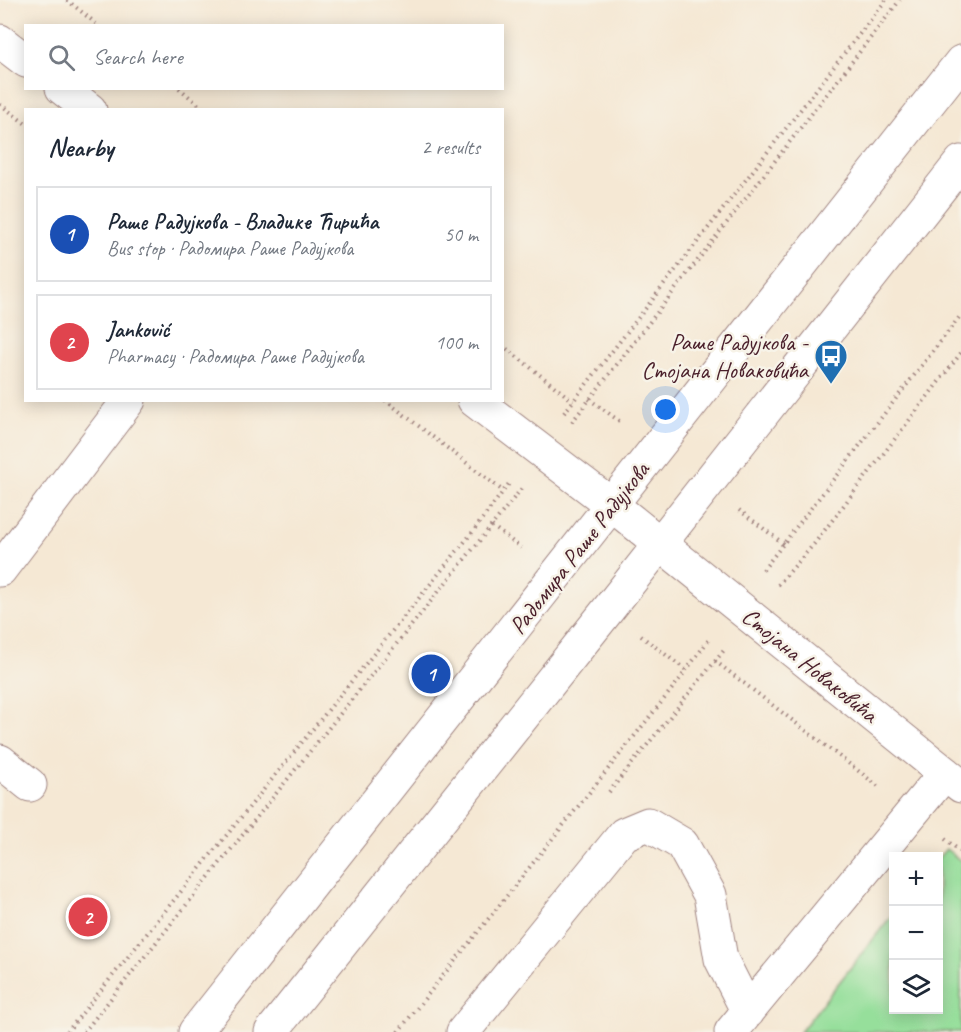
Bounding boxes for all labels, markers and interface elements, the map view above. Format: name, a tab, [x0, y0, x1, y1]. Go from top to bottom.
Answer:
search box	[24, 24, 504, 90]
icon: search	[45, 41, 78, 74]
text: Search here	[93, 43, 183, 71]
text: Nearby	[48, 131, 113, 164]
text: 2 results	[421, 135, 480, 160]
text: Раше Радујкова - Владике Ћирића	[107, 208, 378, 236]
text: 1	[65, 222, 74, 247]
text: 50 m	[444, 222, 478, 247]
text: Bus stop · Радомира Раше Радујкова	[107, 236, 353, 261]
text: Janković	[107, 316, 169, 344]
place label: Раше Радујкова - Стојана Новаковића	[641, 327, 810, 385]
text: 2	[65, 330, 74, 355]
text: 100 m	[435, 330, 478, 355]
bus stop icon: Раше Радујкова - Стојана Новаковића	[813, 338, 849, 385]
text: Pharmacy · Радомира Раше Радујкова	[107, 344, 364, 369]
your location	[651, 395, 680, 424]
street label: Радомира Раше Радујкова	[502, 455, 656, 640]
street label: Стојана Новаковића	[736, 601, 885, 730]
pin: 1	[412, 652, 450, 696]
map controls	[889, 852, 943, 1014]
button: +	[889, 852, 943, 906]
pin: 2	[68, 894, 107, 940]
button: −	[889, 906, 943, 960]
button: layers	[889, 960, 943, 1014]

